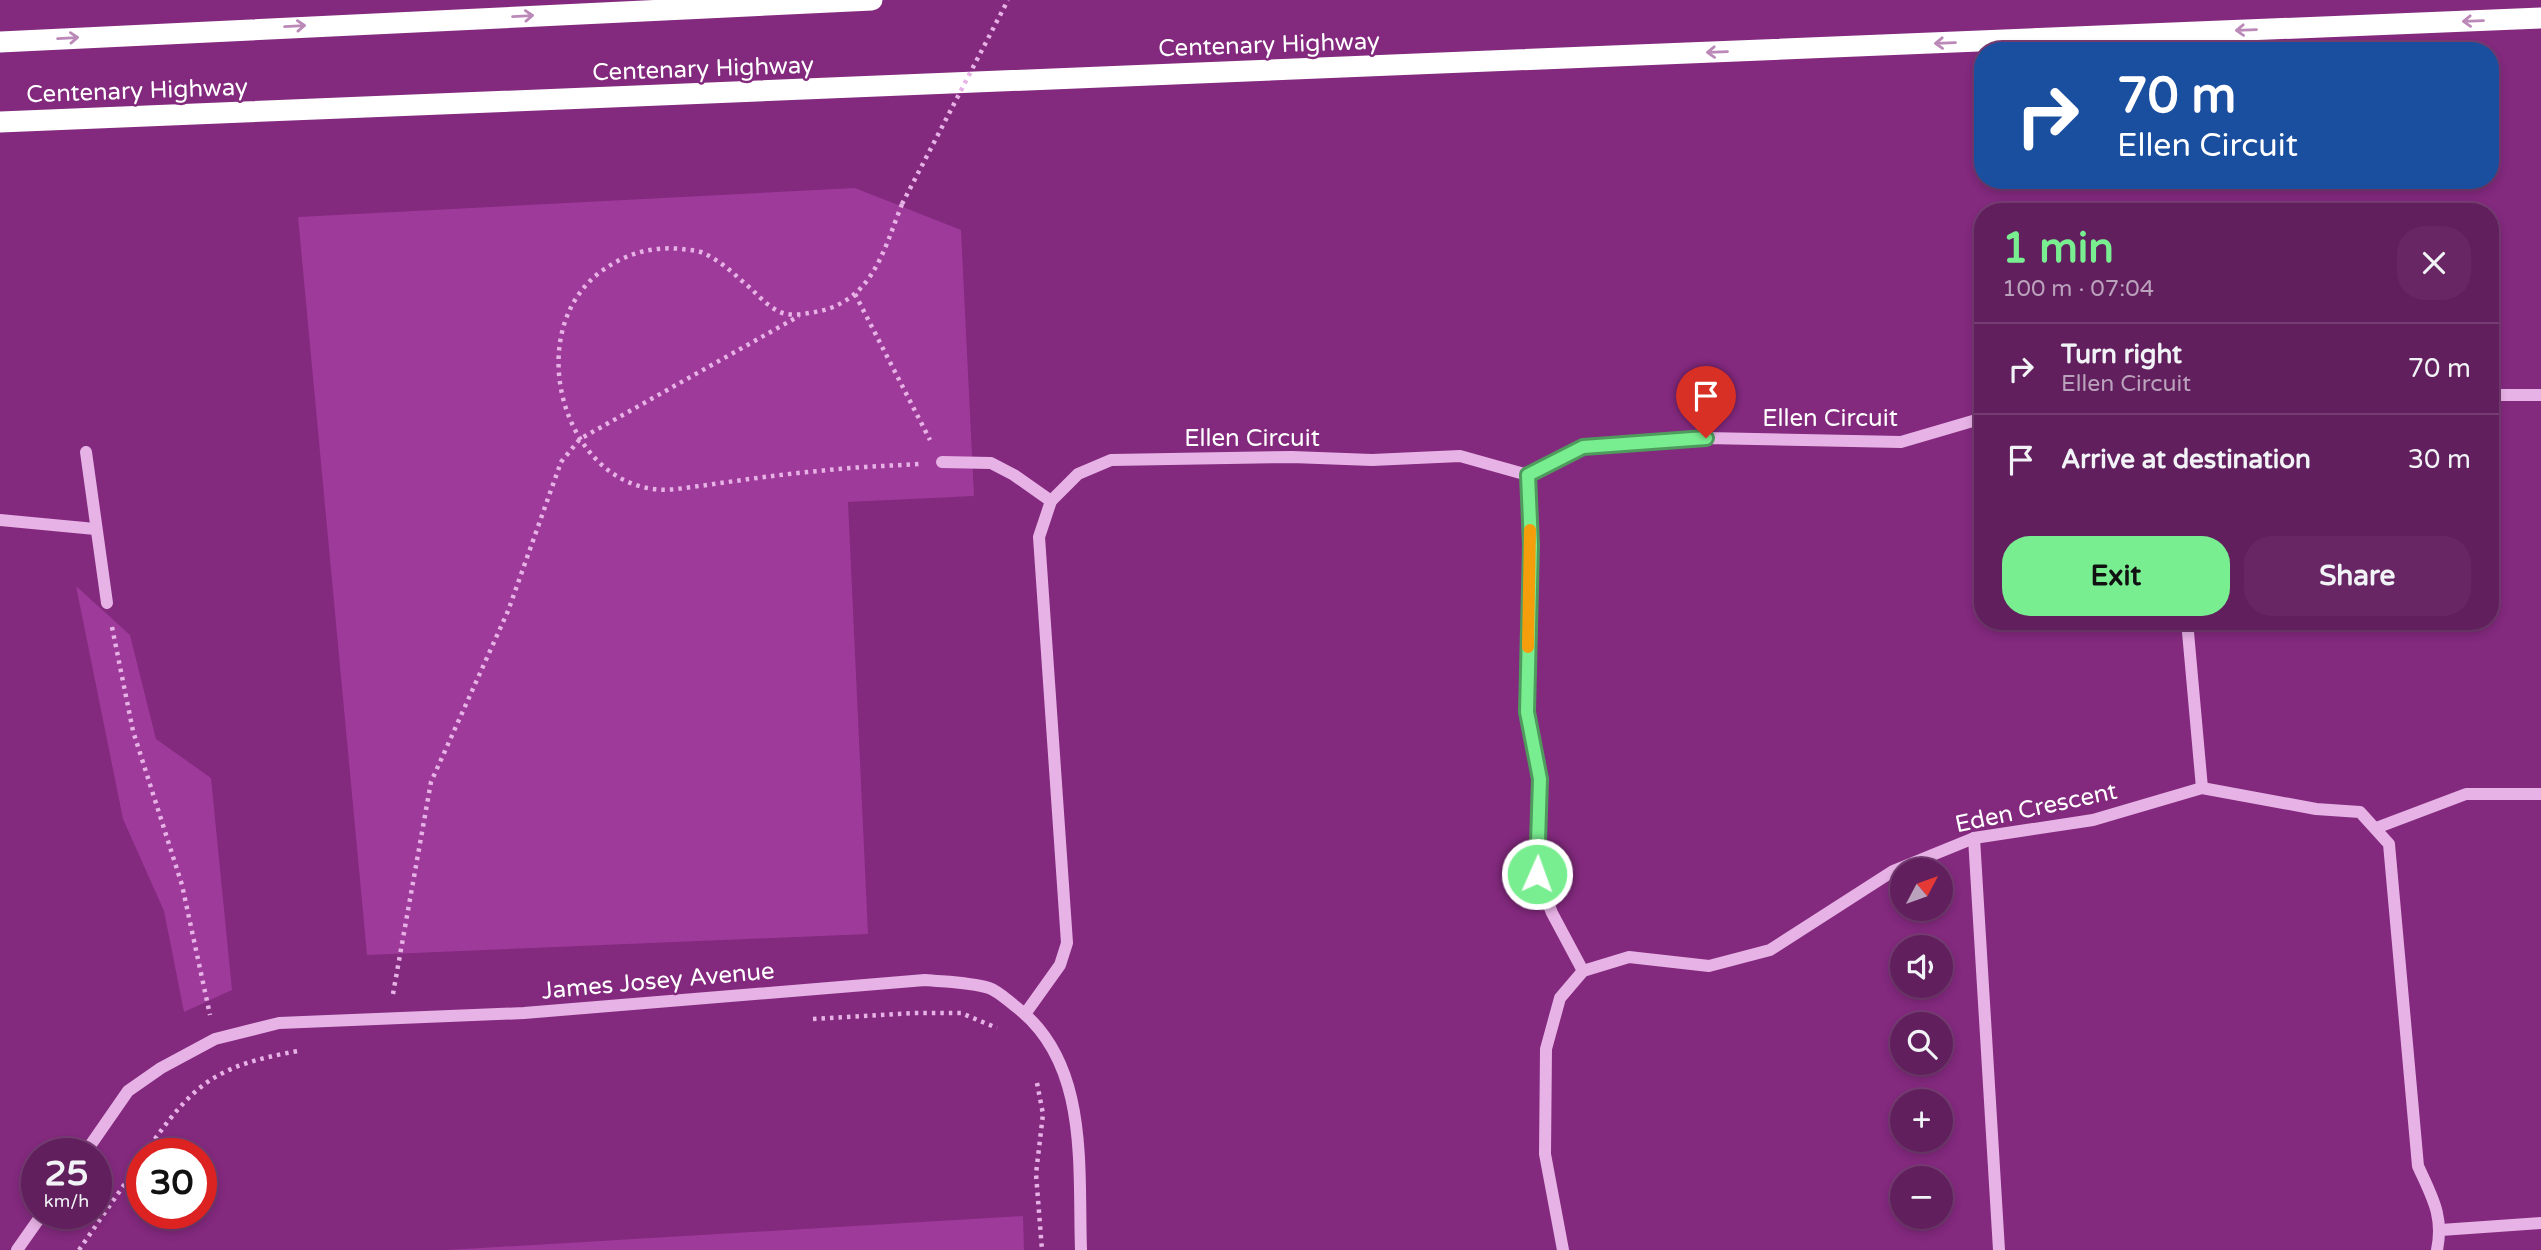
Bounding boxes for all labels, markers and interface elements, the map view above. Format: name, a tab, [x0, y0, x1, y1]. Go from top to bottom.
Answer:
one-way arrow	[511, 9, 534, 22]
one-way arrow	[2462, 14, 2485, 27]
one-way arrow	[284, 20, 307, 33]
one-way arrow	[2234, 24, 2257, 37]
street label: Centenary Highway	[1158, 27, 1380, 63]
one-way arrow	[56, 32, 79, 45]
one-way arrow	[1934, 36, 1957, 49]
one-way arrow	[1706, 46, 1729, 59]
street label: Centenary Highway	[592, 51, 814, 87]
text: 70 m	[2117, 67, 2236, 126]
icon: right	[2002, 70, 2093, 161]
street label: Centenary Highway	[26, 73, 248, 109]
text: Ellen Circuit	[2117, 127, 2298, 165]
text: 1 min	[2002, 223, 2114, 274]
button: close	[2397, 226, 2471, 300]
text: 100 m · 07:04	[2002, 275, 2154, 303]
text: Turn right	[2061, 339, 2182, 370]
icon: right	[2002, 350, 2040, 388]
text: 70 m	[2408, 353, 2471, 384]
pin	[1676, 366, 1736, 438]
text: Ellen Circuit	[2061, 370, 2191, 398]
icon: arrive	[1687, 377, 1725, 415]
street label: Ellen Circuit	[1762, 404, 1898, 433]
street label: Ellen Circuit	[1184, 424, 1320, 453]
icon: arrive	[2002, 441, 2040, 479]
text: Arrive at destination	[2061, 444, 2311, 475]
text: 30 m	[2408, 444, 2471, 475]
button: Exit	[2002, 536, 2230, 616]
button: Share	[2244, 536, 2471, 616]
street label: Eden Crescent	[1952, 777, 2120, 839]
position arrow	[1500, 837, 1574, 911]
north arrow	[1890, 858, 1953, 920]
map controls	[1890, 858, 1953, 1229]
button: sound	[1890, 935, 1953, 998]
street label: James Josey Avenue	[540, 956, 776, 1006]
button: search	[1890, 1012, 1953, 1075]
button: +	[1890, 1089, 1953, 1152]
speed limit sign: 30	[126, 1138, 217, 1229]
text: 25	[45, 1153, 88, 1195]
button: −	[1890, 1166, 1953, 1229]
text: km/h	[44, 1190, 89, 1212]

